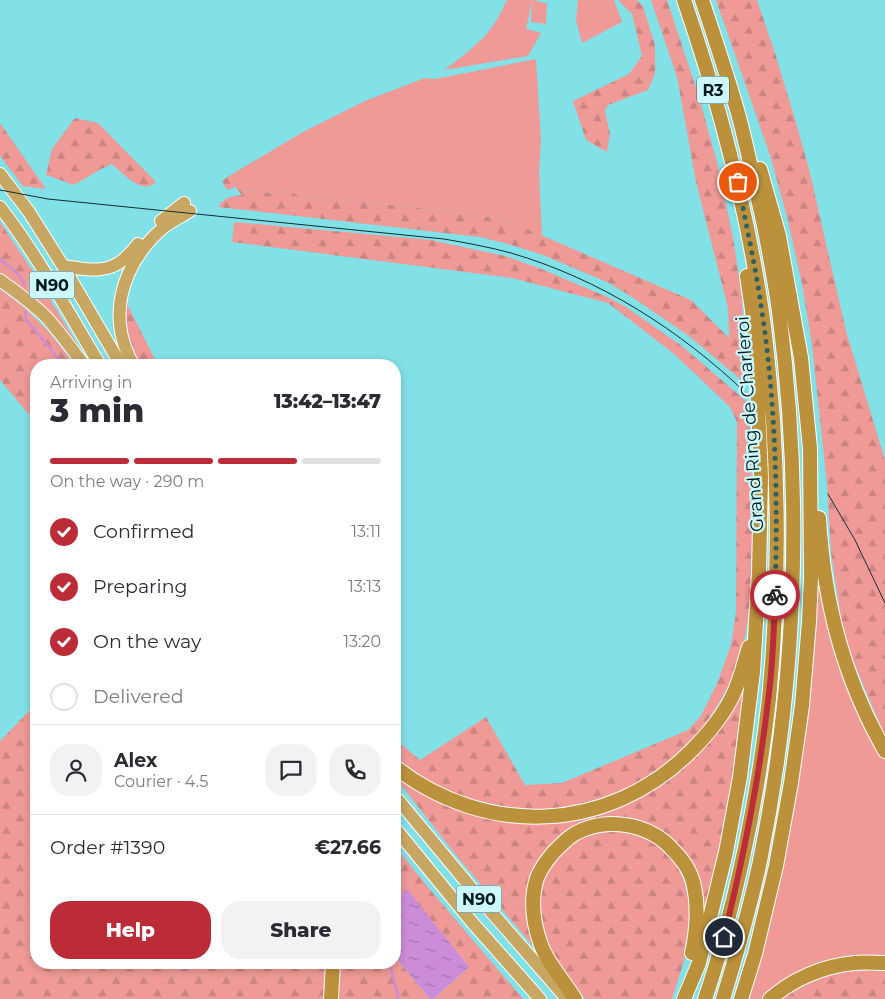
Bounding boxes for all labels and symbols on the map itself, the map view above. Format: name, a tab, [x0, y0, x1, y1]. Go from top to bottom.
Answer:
road number: R3	[697, 76, 729, 104]
pin	[717, 161, 759, 203]
road number: N90	[30, 272, 74, 298]
street label: Grand Ring de Charleroi	[731, 315, 769, 533]
courier	[750, 570, 800, 620]
road number: N90	[456, 886, 502, 912]
pin	[703, 916, 745, 958]

